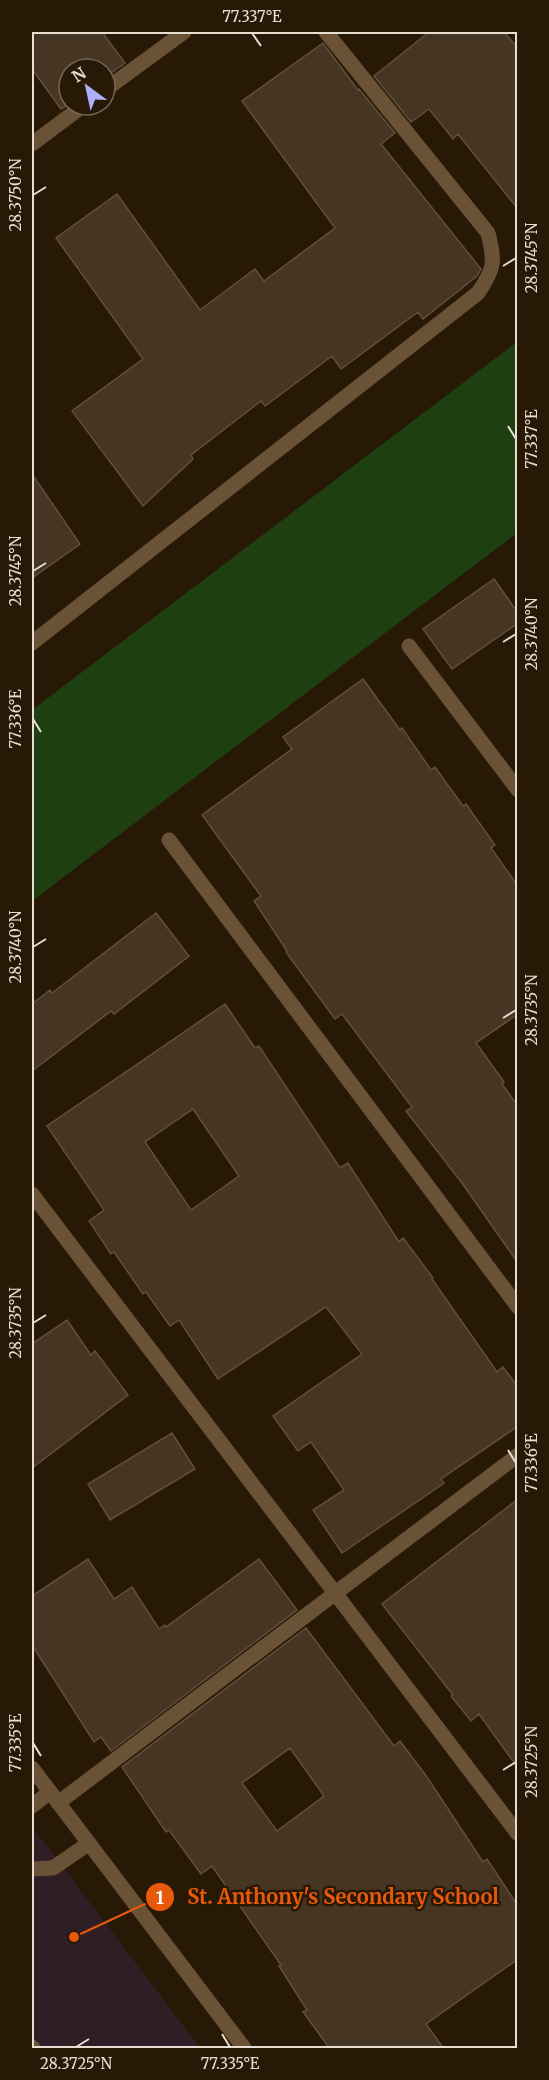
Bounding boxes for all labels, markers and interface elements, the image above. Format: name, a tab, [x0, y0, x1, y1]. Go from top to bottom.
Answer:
text: 77.337°E	[222, 7, 282, 26]
north arrow	[57, 57, 117, 117]
text: N	[68, 62, 90, 86]
text: 28.3750°N	[6, 158, 25, 232]
text: 28.3745°N	[522, 222, 541, 293]
text: 77.337°E	[522, 409, 541, 469]
text: 28.3745°N	[6, 535, 25, 606]
text: 28.3740°N	[522, 597, 541, 670]
text: 77.336°E	[6, 689, 25, 748]
text: 28.3740°N	[6, 910, 25, 983]
text: 28.3735°N	[522, 974, 541, 1046]
text: 28.3735°N	[6, 1287, 25, 1359]
text: 77.336°E	[522, 1433, 541, 1492]
text: 77.335°E	[6, 1713, 25, 1772]
text: 28.3725°N	[522, 1726, 541, 1798]
callout: St. Anthony's Secondary School	[145, 1878, 510, 1916]
text: St. Anthony's Secondary School	[187, 1884, 499, 1909]
text: 1	[156, 1886, 164, 1909]
text: 28.3725°N	[40, 2054, 112, 2073]
text: 77.335°E	[201, 2054, 260, 2073]

